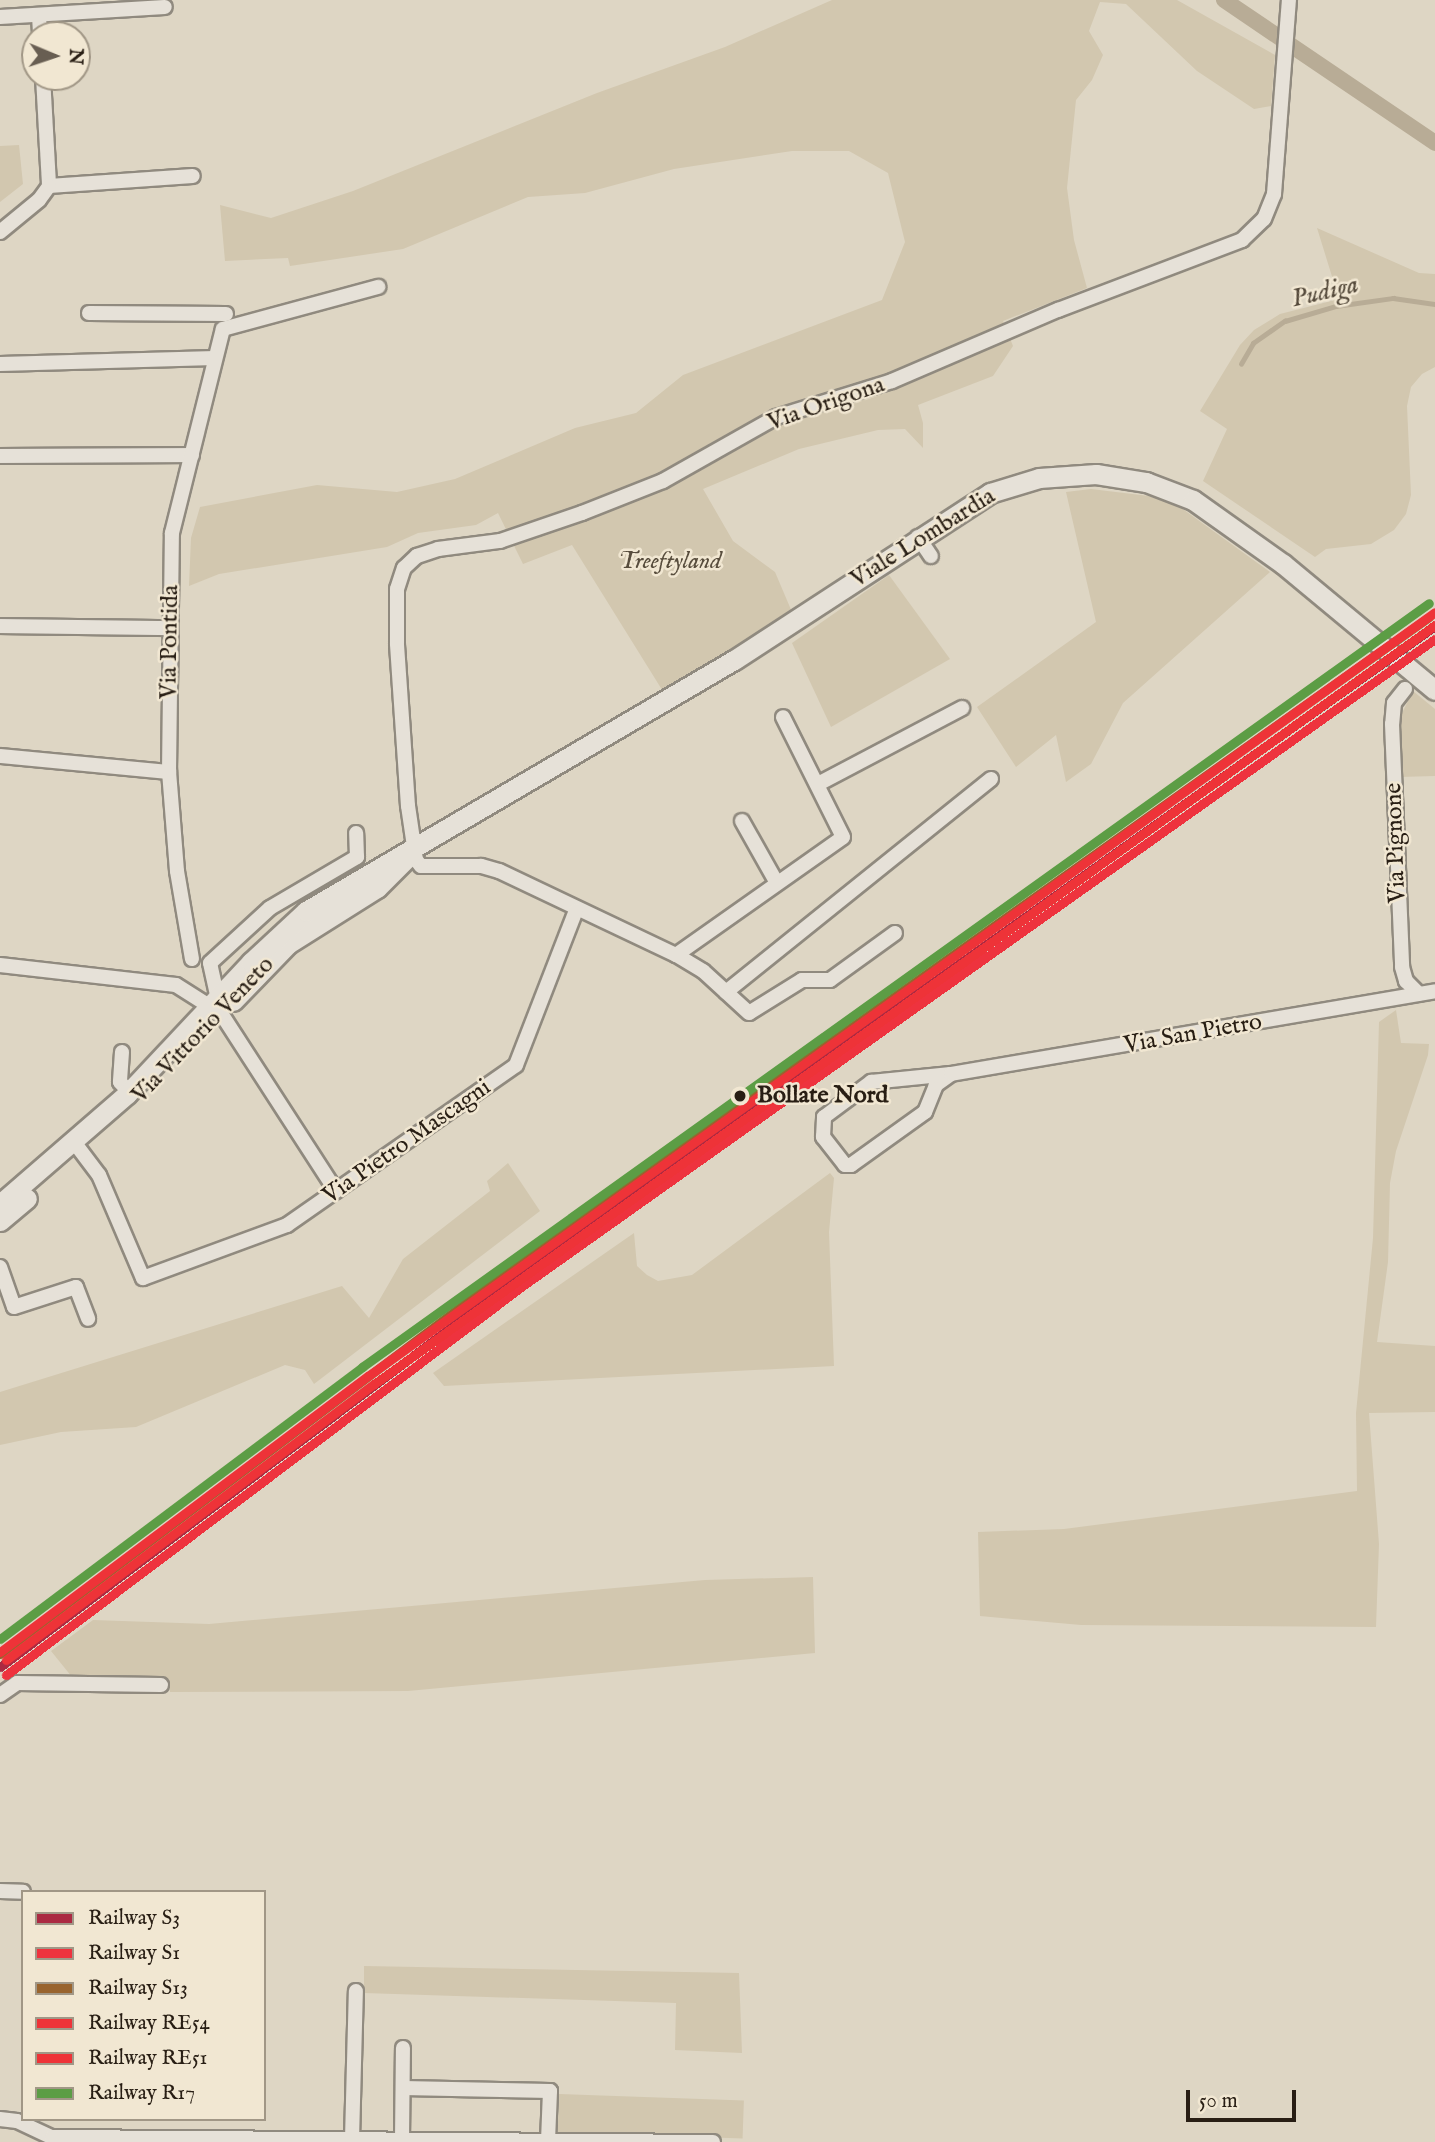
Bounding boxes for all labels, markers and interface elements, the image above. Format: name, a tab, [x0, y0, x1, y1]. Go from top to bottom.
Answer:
north arrow	[21, 21, 91, 91]
text: N	[63, 48, 87, 65]
water label: Pudiga	[1288, 269, 1362, 315]
street label: Via Origona	[764, 371, 888, 437]
street label: Viale Lombardia	[845, 482, 1001, 594]
park label: Treeftyland	[618, 548, 722, 576]
street label: Via Pontida	[155, 585, 185, 699]
street label: Via Pignone	[1380, 782, 1412, 904]
street label: Via Vittorio Veneto	[126, 951, 280, 1109]
street label: Via San Pietro	[1122, 1008, 1264, 1060]
street label: Via Pietro Mascagni	[317, 1073, 497, 1211]
place label: Bollate Nord	[757, 1082, 888, 1110]
marker: Bollate Nord	[729, 1085, 751, 1107]
legend	[21, 1890, 266, 2121]
text: Railway S3	[88, 1905, 180, 1932]
text: Railway S1	[88, 1940, 180, 1967]
text: Railway S13	[88, 1975, 188, 2002]
text: Railway RE54	[88, 2010, 210, 2037]
text: Railway RE51	[88, 2045, 207, 2072]
scale bar	[1190, 2076, 1300, 2120]
text: Railway R17	[88, 2080, 195, 2107]
text: 50 m	[1199, 2088, 1238, 2115]

